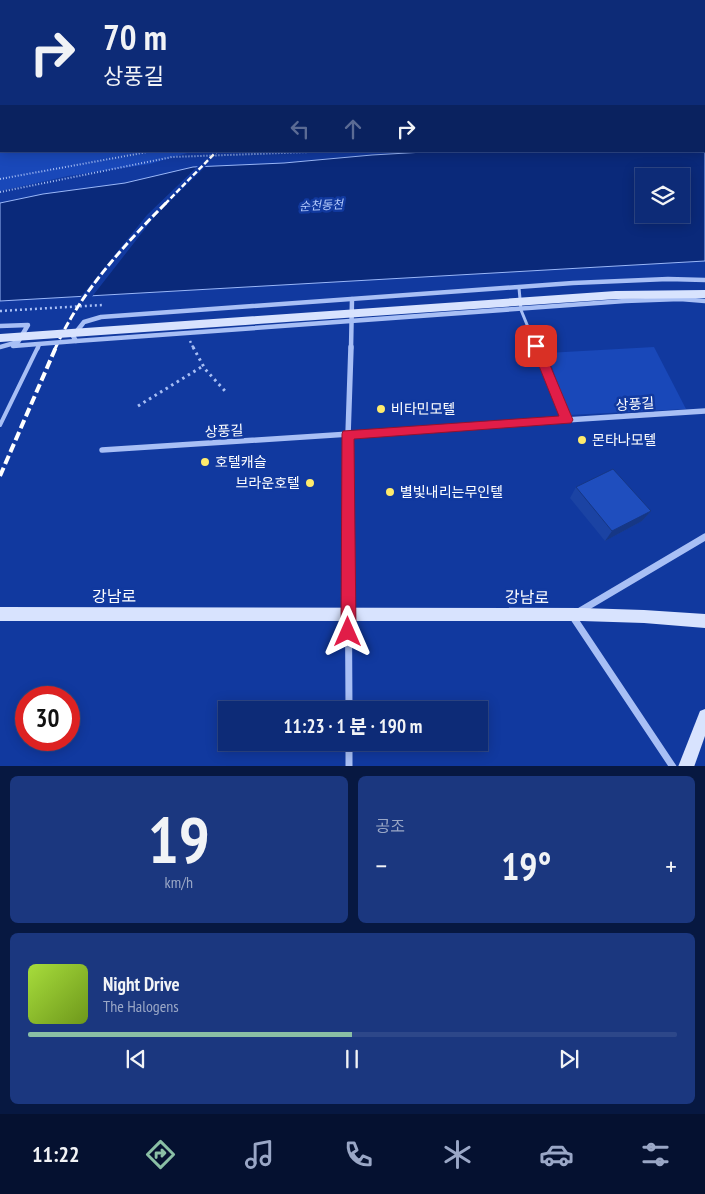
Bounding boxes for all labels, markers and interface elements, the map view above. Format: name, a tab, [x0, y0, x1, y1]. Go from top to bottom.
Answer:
text: 70 m	[103, 14, 167, 60]
icon: right	[20, 20, 85, 85]
text: 상풍길	[103, 62, 164, 90]
icon: left	[286, 115, 314, 143]
icon: ahead	[339, 115, 367, 143]
icon: right	[392, 115, 420, 143]
map controls	[635, 168, 690, 223]
button: layers	[635, 168, 690, 223]
water label: 순천동천	[299, 196, 345, 214]
pin	[515, 325, 557, 367]
icon: arrive	[522, 332, 550, 360]
street label: 상풍길	[615, 394, 655, 414]
place label: 비타민모텔	[391, 400, 455, 418]
marker: 비타민모텔	[375, 403, 387, 415]
street label: 상풍길	[204, 421, 244, 441]
place label: 몬타나모텔	[592, 431, 656, 449]
marker: 몬타나모텔	[576, 434, 588, 446]
place label: 호텔캐슬	[215, 453, 267, 471]
marker: 호텔캐슬	[199, 456, 211, 468]
place label: 브라운호텔	[236, 474, 300, 492]
marker: 브라운호텔	[304, 477, 316, 489]
place label: 별빛내리는무인텔	[400, 483, 503, 501]
marker: 별빛내리는무인텔	[384, 486, 396, 498]
street label: 강남로	[92, 586, 136, 606]
street label: 강남로	[505, 587, 550, 607]
position arrow	[321, 605, 373, 657]
speed limit sign: 30	[15, 686, 80, 751]
text: 11:23 · 1 분 · 190 m	[284, 714, 422, 738]
text: 19	[148, 797, 210, 881]
text: 공조	[376, 816, 405, 836]
text: 19°	[501, 841, 551, 890]
text: −	[376, 847, 387, 884]
text: +	[665, 847, 677, 884]
text: km/h	[165, 872, 193, 892]
text: Night Drive	[103, 972, 180, 996]
text: The Halogens	[103, 996, 179, 1016]
icon: previous	[122, 1045, 150, 1073]
icon: pause	[338, 1045, 366, 1073]
icon: next	[555, 1045, 583, 1073]
icon: directions	[143, 1137, 178, 1172]
icon: music	[242, 1137, 277, 1172]
icon: phone	[341, 1137, 376, 1172]
icon: climate	[440, 1137, 475, 1172]
icon: car	[539, 1137, 574, 1172]
icon: filters	[638, 1137, 673, 1172]
text: 11:22	[32, 1140, 80, 1168]

